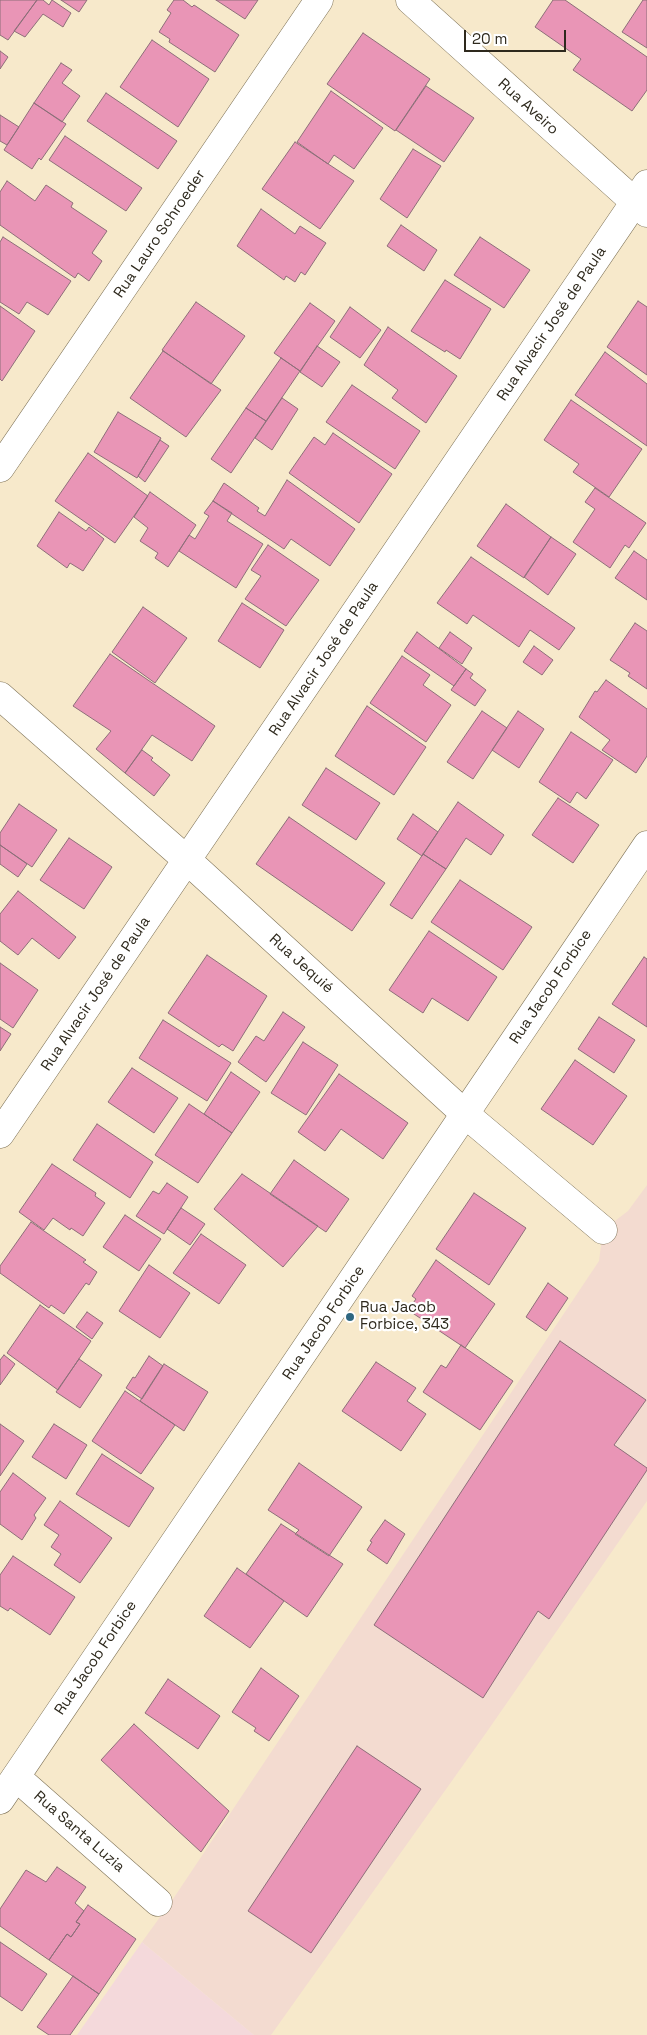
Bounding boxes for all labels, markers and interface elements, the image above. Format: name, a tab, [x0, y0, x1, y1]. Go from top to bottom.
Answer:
scale bar	[467, 20, 570, 52]
text: 20 m	[472, 29, 507, 48]
street label: Rua Aveiro	[494, 75, 562, 139]
street label: Rua Lauro Schroeder	[110, 167, 210, 301]
street label: Rua Alvacir José de Paula	[494, 243, 610, 405]
street label: Rua Alvacir José de Paula	[266, 578, 382, 740]
street label: Rua Alvacir José de Paula	[38, 913, 154, 1075]
street label: Rua Jacob Forbice	[506, 926, 596, 1048]
street label: Rua Jequié	[265, 931, 337, 997]
street label: Rua Jacob Forbice	[279, 1262, 369, 1384]
place label: Rua Jacob Forbice, 343	[360, 1299, 449, 1334]
marker: Rua Jacob Forbice, 343	[344, 1311, 356, 1323]
street label: Rua Jacob Forbice	[51, 1597, 141, 1719]
street label: Rua Santa Luzia	[30, 1788, 128, 1876]

